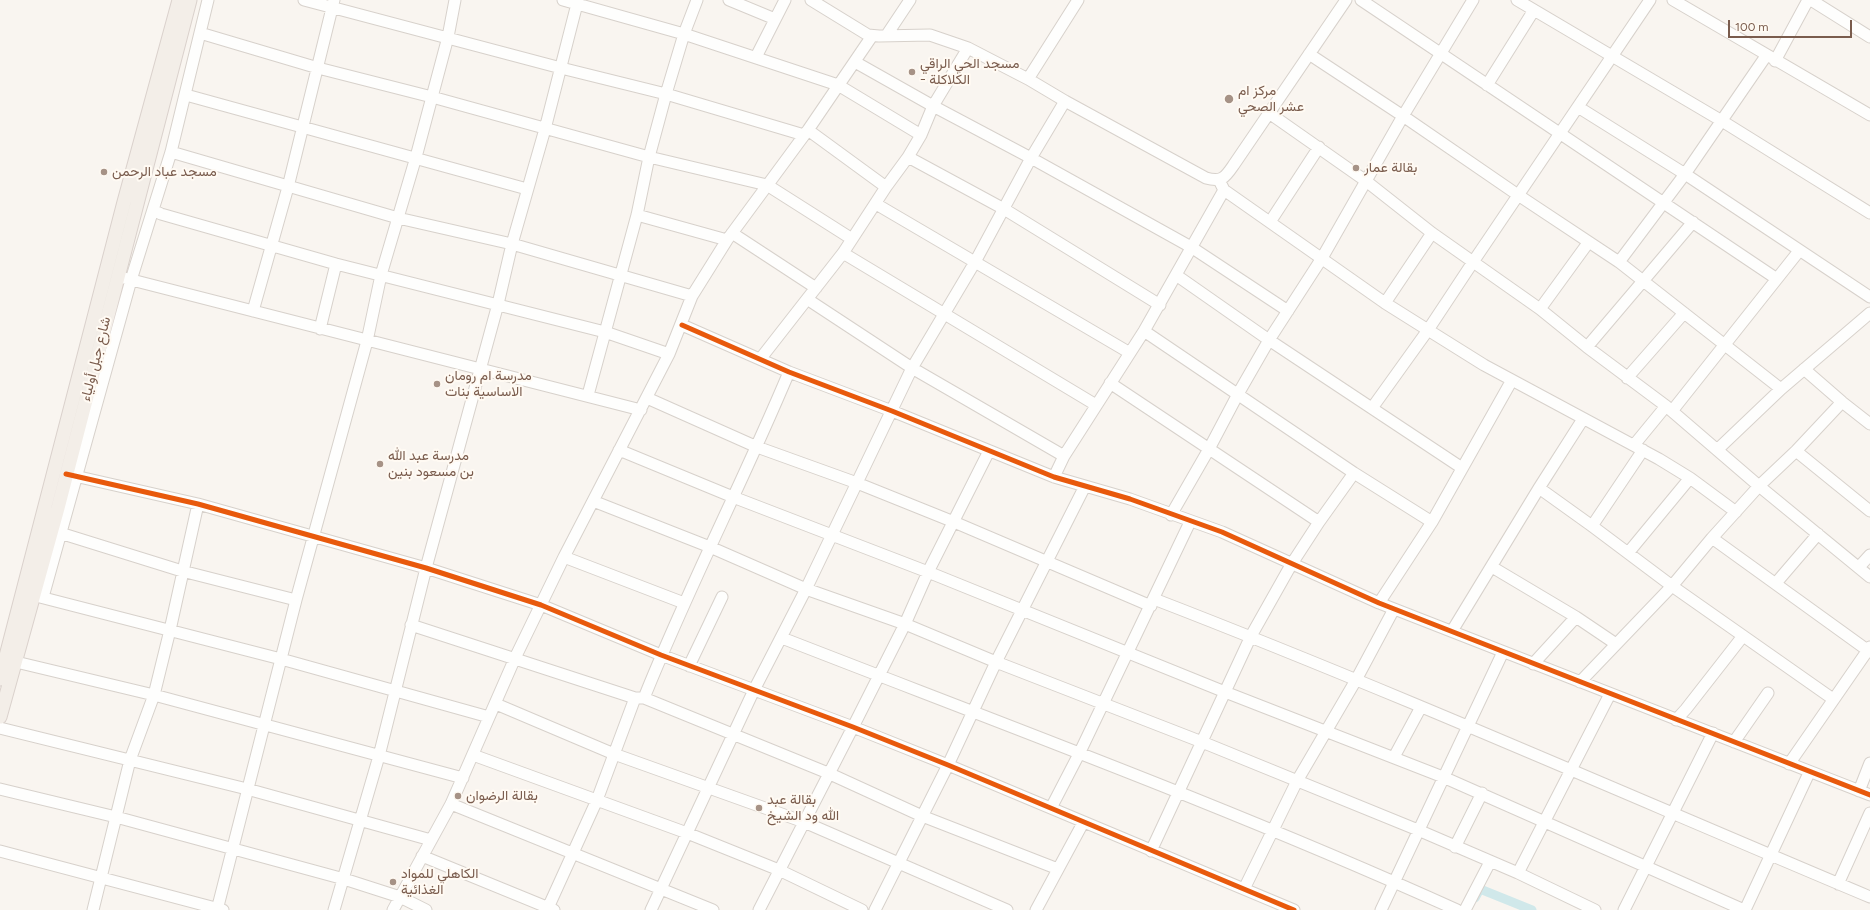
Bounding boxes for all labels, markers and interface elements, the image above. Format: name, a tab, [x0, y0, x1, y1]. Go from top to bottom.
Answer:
scale bar	[1730, 12, 1854, 38]
text: 100 m	[1735, 20, 1769, 34]
place label: مسجد الحي الراقي - الكلاكلة	[920, 56, 1020, 88]
marker: مسجد الحي الراقي - الكلاكلة	[907, 67, 917, 77]
place label: مركز ام عشر الصحي	[1238, 83, 1304, 116]
marker: مركز ام عشر الصحي	[1223, 93, 1235, 105]
place label: بقالة عمار	[1364, 160, 1417, 176]
marker: بقالة عمار	[1351, 163, 1361, 173]
place label: مسجد عباد الرحمن	[112, 164, 217, 180]
marker: مسجد عباد الرحمن	[99, 167, 109, 177]
street label: شارع جبل أولياء	[77, 315, 115, 403]
place label: مدرسة ام رومان الاساسية بنات	[445, 368, 532, 400]
marker: مدرسة ام رومان الاساسية بنات	[432, 379, 442, 389]
place label: مدرسة عبد الله بن مسعود بنين	[388, 448, 474, 480]
marker: مدرسة عبد الله بن مسعود بنين	[375, 459, 385, 469]
place label: بقالة الرضوان	[466, 788, 538, 804]
marker: بقالة الرضوان	[453, 791, 463, 801]
place label: بقالة عبد الله ود الشيخ	[767, 792, 839, 824]
marker: بقالة عبد الله ود الشيخ	[754, 803, 764, 813]
place label: الكاهلي للمواد الغذائية	[401, 866, 478, 898]
marker: الكاهلي للمواد الغذائية	[388, 877, 398, 887]

